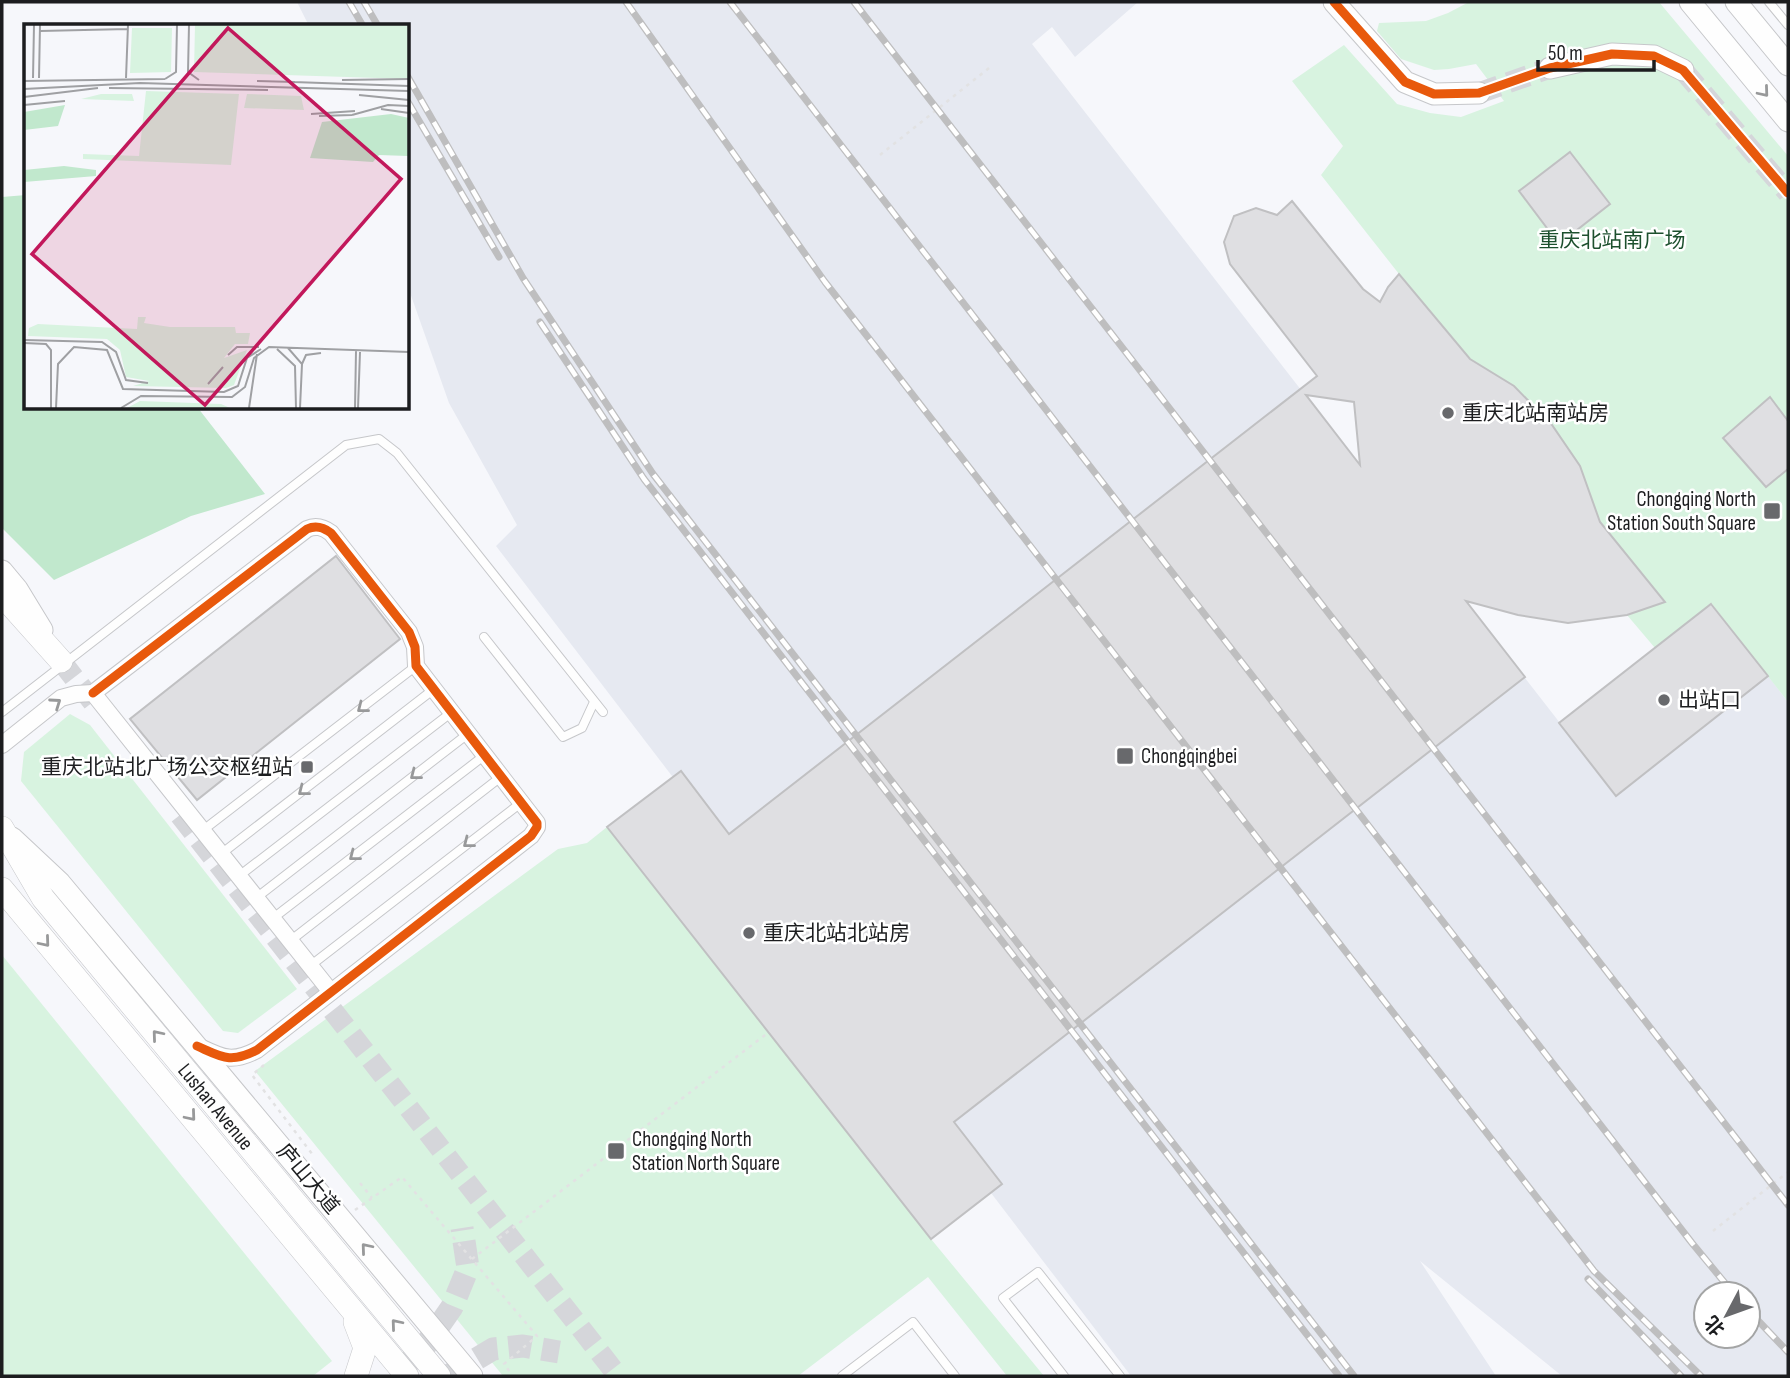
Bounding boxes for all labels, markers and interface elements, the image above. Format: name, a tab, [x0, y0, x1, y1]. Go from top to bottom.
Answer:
inset map	[24, 24, 410, 410]
scale bar	[1538, 28, 1654, 72]
text: 50 m	[1548, 41, 1583, 66]
one-way arrow	[1756, 84, 1768, 97]
park label: 重庆北站南广场	[1539, 228, 1686, 253]
place label: 重庆北站南站房	[1462, 401, 1609, 426]
marker: 重庆北站南站房	[1440, 405, 1456, 421]
place label: Chongqing North Station South Square	[1607, 487, 1756, 536]
marker: Chongqing North Station South Square	[1762, 501, 1782, 521]
place label: 出站口	[1678, 688, 1741, 713]
marker: 出站口	[1656, 692, 1672, 708]
one-way arrow	[48, 699, 61, 711]
one-way arrow	[357, 699, 370, 712]
place label: Chongqingbei	[1141, 744, 1237, 769]
marker: Chongqingbei	[1115, 746, 1135, 766]
place label: 重庆北站北广场公交枢纽站	[41, 755, 293, 780]
marker: 重庆北站北广场公交枢纽站	[299, 759, 315, 775]
one-way arrow	[410, 767, 422, 780]
one-way arrow	[298, 782, 311, 795]
one-way arrow	[463, 835, 476, 848]
one-way arrow	[349, 848, 361, 861]
place label: 重庆北站北站房	[763, 921, 910, 946]
marker: 重庆北站北站房	[741, 925, 757, 941]
one-way arrow	[37, 934, 50, 946]
one-way arrow	[152, 1031, 165, 1043]
street label: Lushan Avenue	[173, 1058, 259, 1155]
one-way arrow	[183, 1108, 195, 1121]
place label: Chongqing North Station North Square	[632, 1127, 780, 1176]
street label: 庐山大道	[271, 1139, 345, 1219]
marker: Chongqing North Station North Square	[606, 1141, 626, 1161]
one-way arrow	[362, 1244, 374, 1257]
north arrow	[1692, 1280, 1762, 1350]
text: 北	[1700, 1310, 1730, 1340]
one-way arrow	[391, 1319, 404, 1331]

